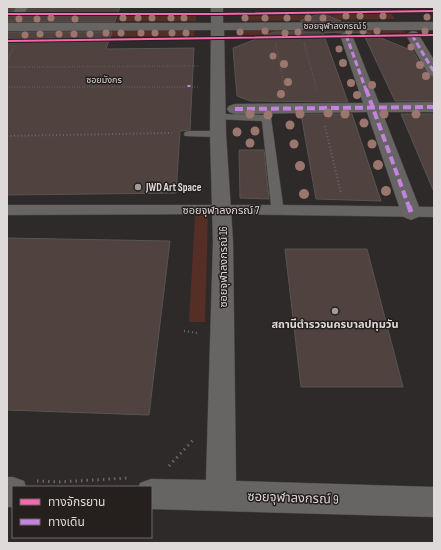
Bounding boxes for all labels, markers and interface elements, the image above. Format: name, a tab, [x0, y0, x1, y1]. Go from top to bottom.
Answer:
street label: ซอยจุฬาลงกรณ์ 5	[304, 21, 367, 32]
street label: ซอยมังกร	[86, 75, 122, 86]
place label: JWD Art Space	[145, 181, 202, 194]
marker: JWD Art Space	[133, 182, 143, 192]
street label: ซอยจุฬาลงกรณ์ 7	[183, 204, 260, 217]
street label: ซอยจุฬาลงกรณ์ 16	[217, 226, 230, 308]
marker: สถานีตำรวจนครบาลปทุมวัน	[330, 306, 340, 316]
place label: สถานีตำรวจนครบาลปทุมวัน	[271, 318, 399, 331]
legend	[12, 486, 152, 538]
street label: ซอยจุฬาลงกรณ์ 9	[247, 488, 339, 508]
text: ทางจักรยาน	[48, 495, 105, 510]
text: ทางเดิน	[48, 515, 85, 530]

